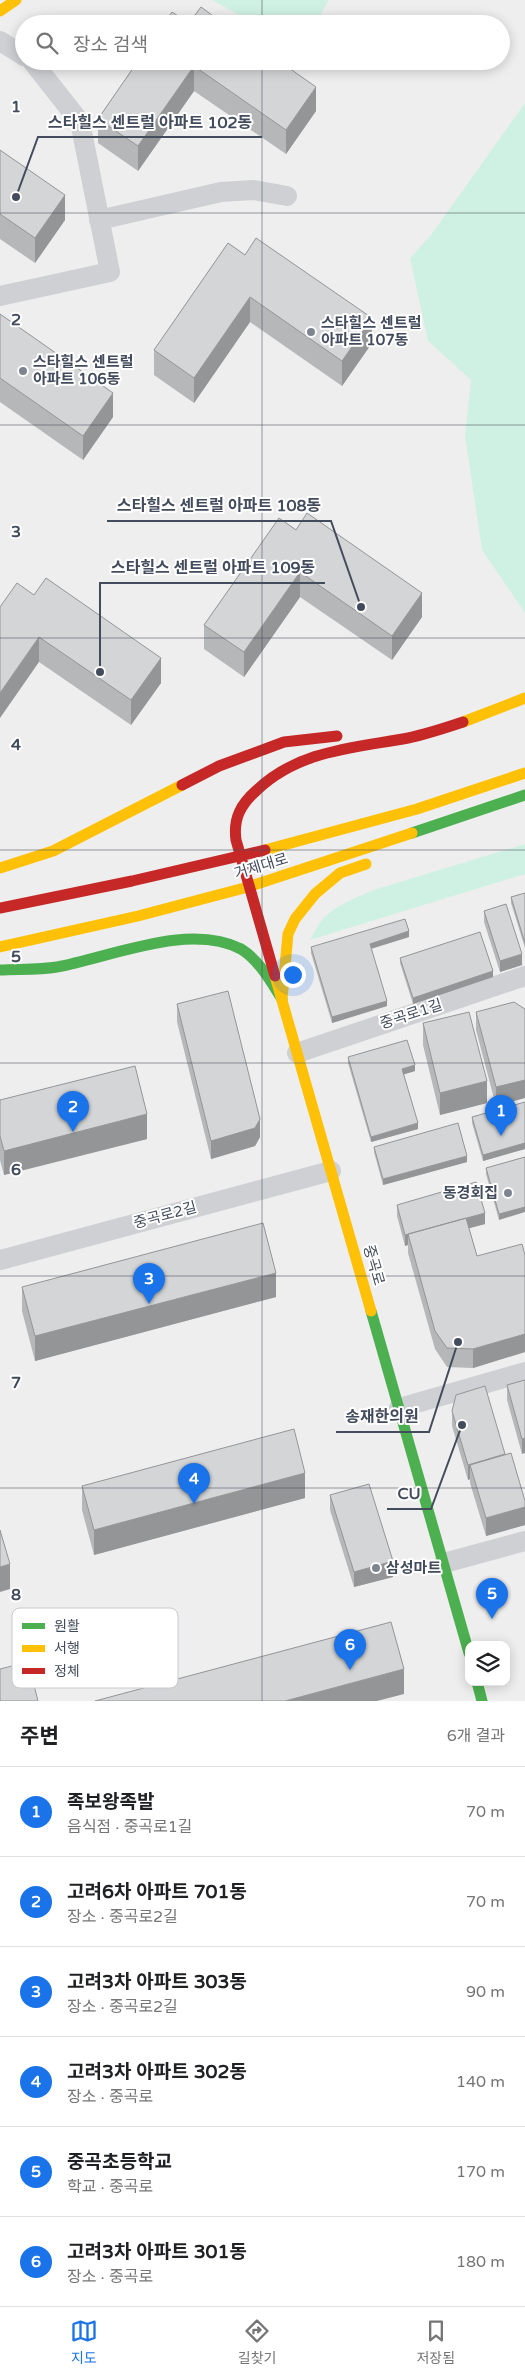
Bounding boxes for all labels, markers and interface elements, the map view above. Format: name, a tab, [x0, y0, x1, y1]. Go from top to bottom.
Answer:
search box	[15, 15, 510, 70]
icon: search	[33, 29, 61, 57]
text: 장소 검색	[73, 34, 148, 56]
text: 1	[11, 97, 21, 117]
callout: 스타힐스 센트럴 아파트 102동	[38, 106, 262, 137]
text: 스타힐스 센트럴 아파트 102동	[48, 113, 252, 133]
text: 2	[11, 310, 21, 330]
place label: 스타힐스 센트럴 아파트 107동	[321, 314, 422, 349]
marker: 스타힐스 센트럴 아파트 107동	[305, 326, 317, 338]
place label: 스타힐스 센트럴 아파트 106동	[33, 353, 134, 388]
marker: 스타힐스 센트럴 아파트 106동	[17, 365, 29, 377]
callout: 스타힐스 센트럴 아파트 108동	[107, 490, 331, 521]
text: 스타힐스 센트럴 아파트 108동	[117, 496, 321, 516]
text: 3	[11, 522, 21, 542]
callout: 스타힐스 센트럴 아파트 109동	[100, 552, 325, 583]
text: 스타힐스 센트럴 아파트 109동	[111, 558, 315, 578]
text: 4	[11, 735, 21, 755]
street label: 거제대로	[232, 849, 290, 883]
text: 5	[11, 947, 21, 967]
your location	[280, 962, 306, 988]
street label: 중곡로1길	[377, 995, 445, 1033]
pin: 2	[57, 1091, 89, 1132]
pin: 1	[485, 1095, 517, 1136]
text: 6	[11, 1160, 21, 1180]
place label: 동경회집	[443, 1184, 498, 1202]
marker: 동경회집	[502, 1187, 514, 1199]
street label: 중곡로2길	[131, 1198, 199, 1232]
street label: 중곡로	[360, 1243, 388, 1287]
pin: 3	[133, 1263, 165, 1304]
text: 7	[11, 1373, 21, 1393]
callout: 송재한의원	[336, 1401, 429, 1432]
text: 송재한의원	[345, 1407, 419, 1427]
pin: 4	[178, 1463, 210, 1504]
callout: CU	[387, 1478, 431, 1509]
text: CU	[397, 1484, 421, 1504]
place label: 삼성마트	[386, 1559, 441, 1577]
marker: 삼성마트	[370, 1562, 382, 1574]
pin: 5	[476, 1578, 508, 1619]
text: 8	[11, 1585, 21, 1605]
legend	[12, 1608, 178, 1688]
text: 원활	[54, 1618, 80, 1635]
pin: 6	[334, 1629, 366, 1670]
text: 서행	[54, 1640, 80, 1657]
map controls	[465, 1641, 510, 1686]
button: layers	[465, 1641, 510, 1686]
text: 정체	[54, 1663, 80, 1680]
text: 주변	[20, 1724, 59, 1749]
text: 6개 결과	[447, 1726, 505, 1746]
text: 족보왕족발	[67, 1791, 154, 1813]
text: 1	[31, 1802, 41, 1822]
text: 70 m	[466, 1802, 505, 1822]
text: 음식점 · 중곡로1길	[67, 1817, 193, 1837]
text: 고려6차 아파트 701동	[67, 1881, 247, 1903]
text: 2	[31, 1892, 41, 1912]
text: 70 m	[466, 1892, 505, 1912]
text: 장소 · 중곡로2길	[67, 1907, 178, 1927]
text: 고려3차 아파트 303동	[67, 1971, 247, 1993]
text: 3	[31, 1982, 41, 2002]
text: 90 m	[466, 1982, 505, 2002]
text: 장소 · 중곡로2길	[67, 1997, 178, 2017]
text: 고려3차 아파트 302동	[67, 2061, 247, 2083]
text: 4	[31, 2072, 41, 2092]
text: 140 m	[456, 2072, 505, 2092]
text: 장소 · 중곡로	[67, 2087, 153, 2107]
text: 중곡초등학교	[67, 2151, 172, 2173]
text: 5	[31, 2162, 41, 2182]
text: 170 m	[456, 2162, 505, 2182]
text: 학교 · 중곡로	[67, 2177, 153, 2197]
text: 고려3차 아파트 301동	[67, 2241, 247, 2263]
text: 6	[31, 2252, 41, 2272]
text: 180 m	[456, 2252, 505, 2272]
text: 장소 · 중곡로	[67, 2267, 153, 2287]
tab: 지도	[70, 2317, 98, 2367]
tab: 길찾기	[238, 2317, 277, 2367]
tab: 저장됨	[416, 2317, 455, 2367]

